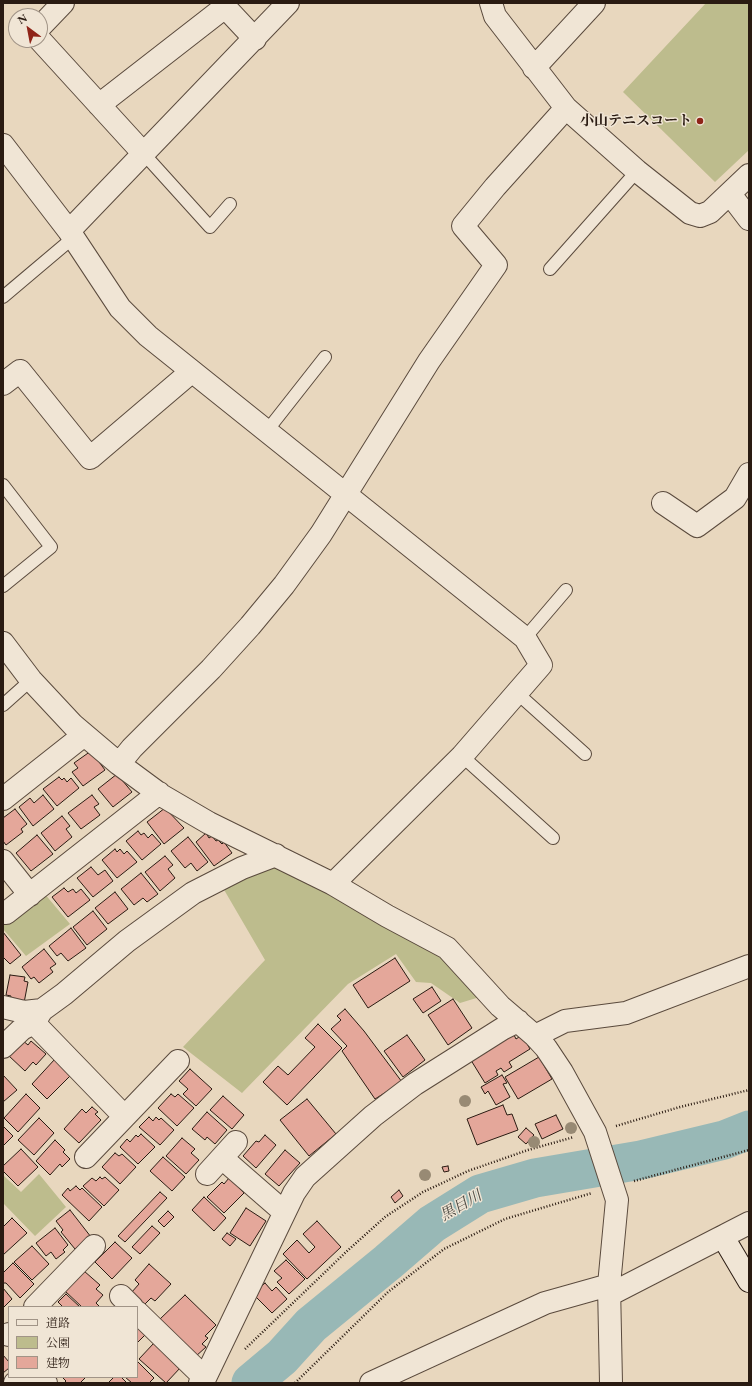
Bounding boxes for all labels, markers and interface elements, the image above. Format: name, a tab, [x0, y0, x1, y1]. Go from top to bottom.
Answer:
north arrow	[8, 8, 48, 48]
text: N	[15, 10, 30, 27]
place label: 小山テニスコート	[580, 113, 692, 129]
marker: 小山テニスコート	[695, 116, 705, 126]
water label: 黒目川	[437, 1187, 485, 1225]
legend	[8, 1306, 138, 1378]
text: 道路	[46, 1315, 70, 1331]
text: 公園	[46, 1335, 70, 1351]
text: 建物	[46, 1355, 70, 1371]

